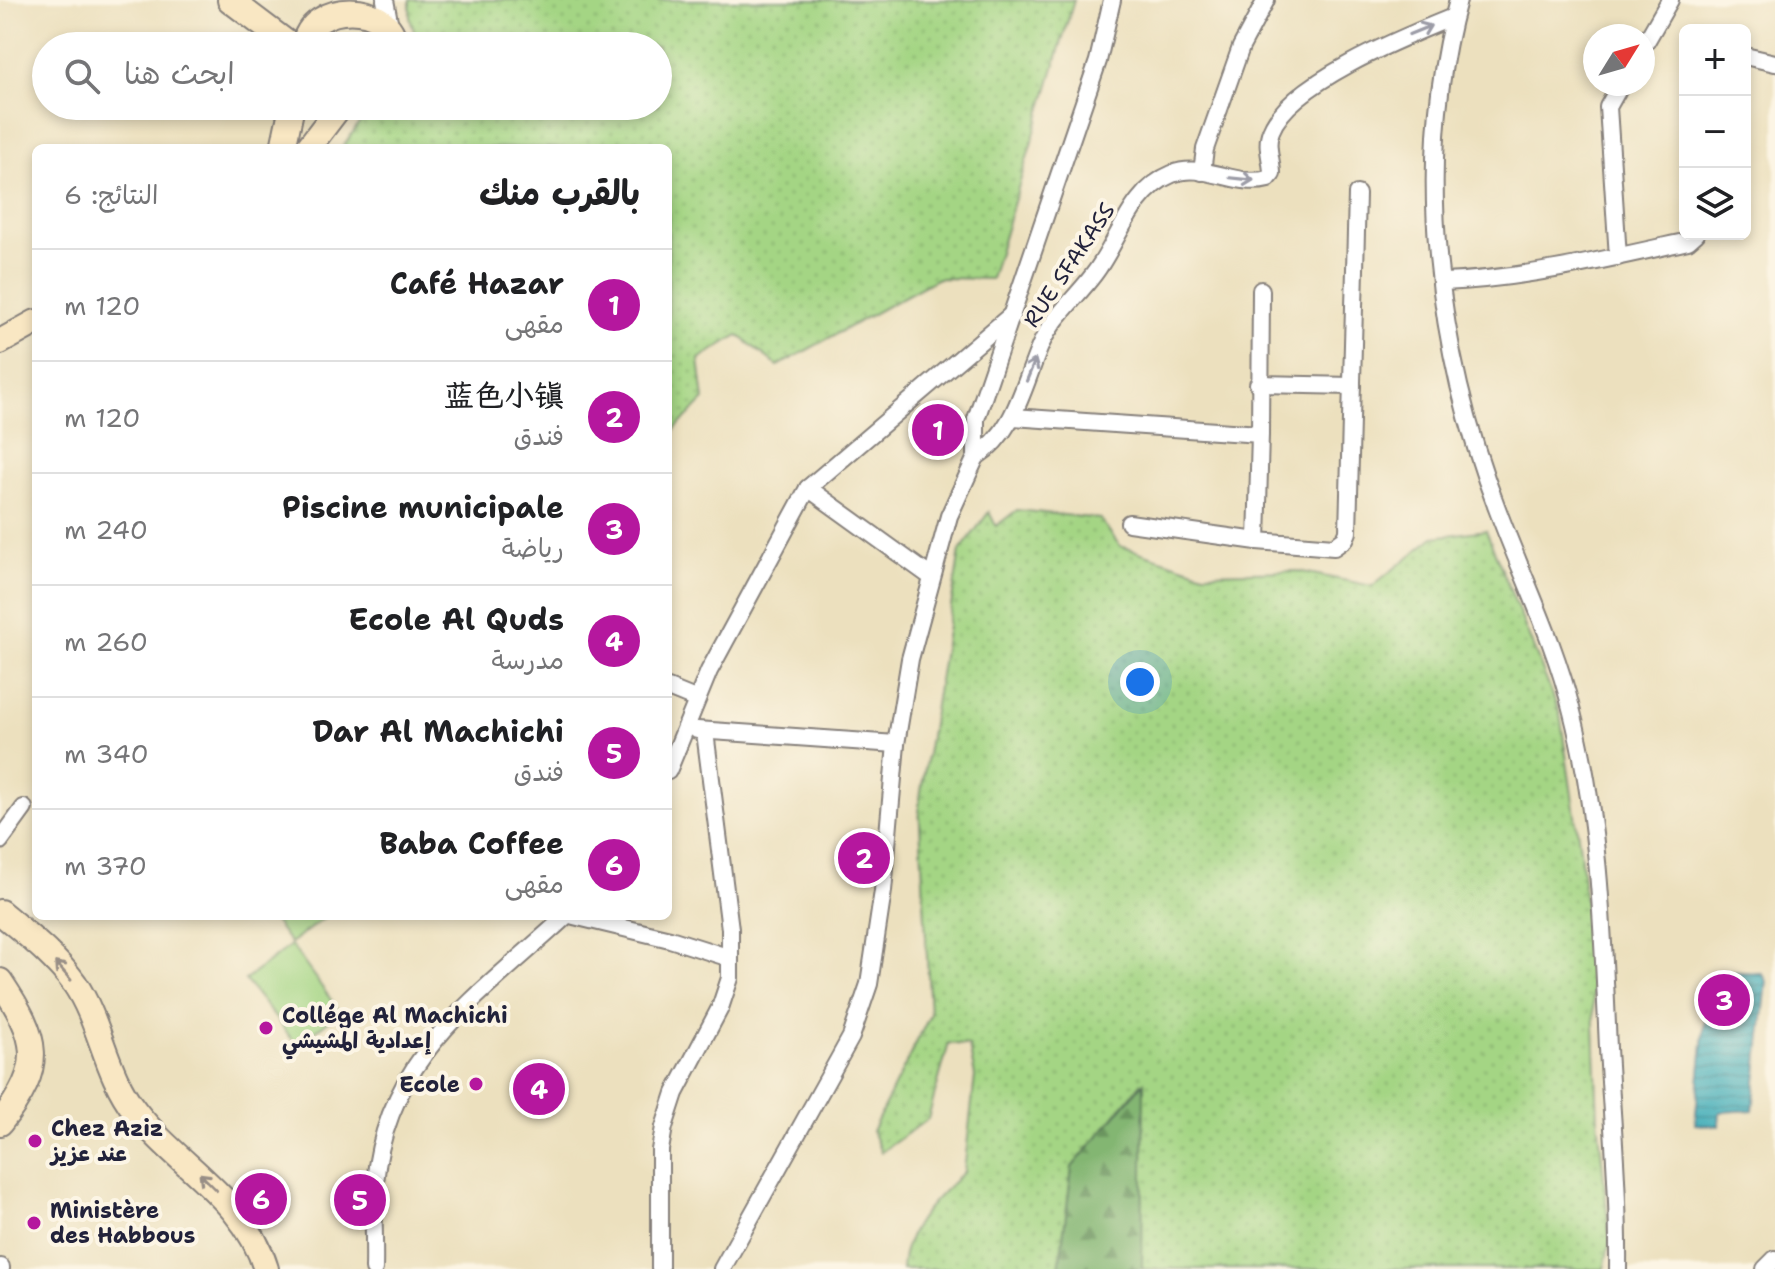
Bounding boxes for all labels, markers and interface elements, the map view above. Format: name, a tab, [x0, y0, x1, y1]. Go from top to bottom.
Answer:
one-way arrow	[1407, 22, 1432, 36]
north arrow	[1583, 24, 1655, 96]
map controls	[1679, 24, 1751, 240]
button: +	[1679, 24, 1751, 96]
search box	[32, 32, 672, 120]
text: ابحث هنا	[124, 53, 235, 94]
icon: search	[60, 54, 104, 98]
button: −	[1679, 96, 1751, 168]
button: layers	[1679, 168, 1751, 240]
text: بالقرب منك	[479, 170, 640, 216]
one-way arrow	[1228, 172, 1254, 187]
text: النتائج: 6	[64, 177, 158, 212]
street label: RUE SFAKASS	[1017, 197, 1121, 333]
text: Café Hazar	[390, 263, 564, 304]
text: 120 m	[64, 288, 140, 323]
text: 1	[608, 288, 620, 323]
text: مقهى	[505, 306, 564, 341]
one-way arrow	[1025, 358, 1039, 383]
text: 蓝色小镇	[444, 375, 564, 416]
text: 120 m	[64, 400, 140, 435]
text: 2	[605, 400, 623, 435]
pin: 1	[912, 400, 964, 460]
text: فندق	[513, 418, 564, 453]
text: Piscine municipale	[282, 487, 564, 528]
text: 240 m	[64, 512, 148, 547]
text: 3	[605, 512, 623, 547]
text: رياضة	[502, 530, 564, 565]
text: Ecole Al Quds	[349, 599, 564, 640]
text: 260 m	[64, 624, 148, 659]
text: 4	[605, 624, 623, 659]
text: مدرسة	[492, 642, 564, 677]
your location	[1120, 662, 1160, 702]
text: Dar Al Machichi	[312, 711, 564, 752]
text: 340 m	[64, 736, 149, 771]
text: 5	[606, 736, 622, 771]
text: فندق	[513, 754, 564, 789]
text: Baba Coffee	[380, 823, 564, 864]
pin: 2	[838, 828, 890, 888]
text: 370 m	[64, 848, 147, 883]
text: 6	[605, 848, 623, 883]
text: مقهى	[505, 866, 564, 901]
one-way arrow	[55, 961, 73, 982]
pin: 3	[1698, 970, 1750, 1030]
place label: Collége Al Machichi إعدادية المشيشي	[282, 1001, 508, 1060]
marker: Collége Al Machichi إعدادية المشيشي	[257, 1019, 275, 1037]
pin: 4	[513, 1059, 565, 1119]
place label: Ecole	[399, 1070, 460, 1099]
marker: Ecole	[467, 1075, 485, 1093]
place label: Chez Aziz عند عزيز	[49, 1114, 163, 1168]
marker: Chez Aziz عند عزيز	[26, 1132, 44, 1150]
pin: 6	[235, 1169, 287, 1229]
pin: 5	[334, 1170, 386, 1230]
one-way arrow	[198, 1172, 217, 1192]
place label: Ministère des Habbous	[50, 1196, 195, 1250]
marker: Ministère des Habbous	[25, 1214, 43, 1232]

